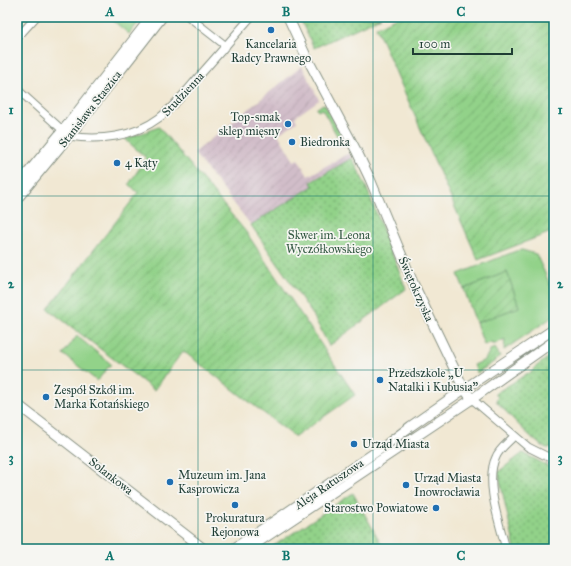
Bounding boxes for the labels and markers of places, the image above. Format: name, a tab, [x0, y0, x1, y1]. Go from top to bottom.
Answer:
marker: Kancelaria Radcy Prawnego	[266, 25, 276, 35]
place label: Kancelaria Radcy Prawnego	[231, 37, 311, 66]
place label: Top-smak sklep mięsny	[219, 110, 280, 138]
marker: Top-smak sklep mięsny	[283, 119, 293, 129]
place label: Biedronka	[300, 135, 351, 149]
marker: Biedronka	[287, 137, 297, 147]
place label: 4 Kąty	[125, 156, 158, 170]
marker: 4 Kąty	[112, 158, 122, 168]
place label: Przedszkole „U Natalki i Kubusia”	[388, 366, 478, 394]
marker: Przedszkole „U Natalki i Kubusia”	[375, 375, 385, 385]
place label: Zespół Szkół im. Marka Kotańskiego	[54, 383, 149, 412]
marker: Zespół Szkół im. Marka Kotańskiego	[41, 392, 51, 402]
place label: Urząd Miasta	[362, 437, 430, 451]
marker: Urząd Miasta	[349, 439, 359, 449]
place label: Muzeum im. Jana Kasprowicza	[178, 468, 267, 496]
place label: Urząd Miasta Inowrocławia	[414, 471, 482, 499]
marker: Muzeum im. Jana Kasprowicza	[165, 477, 175, 487]
marker: Urząd Miasta Inowrocławia	[401, 480, 411, 490]
marker: Prokuratura Rejonowa	[230, 500, 240, 510]
place label: Starostwo Powiatowe	[324, 501, 428, 515]
marker: Starostwo Powiatowe	[431, 503, 441, 513]
place label: Prokuratura Rejonowa	[205, 511, 265, 539]

